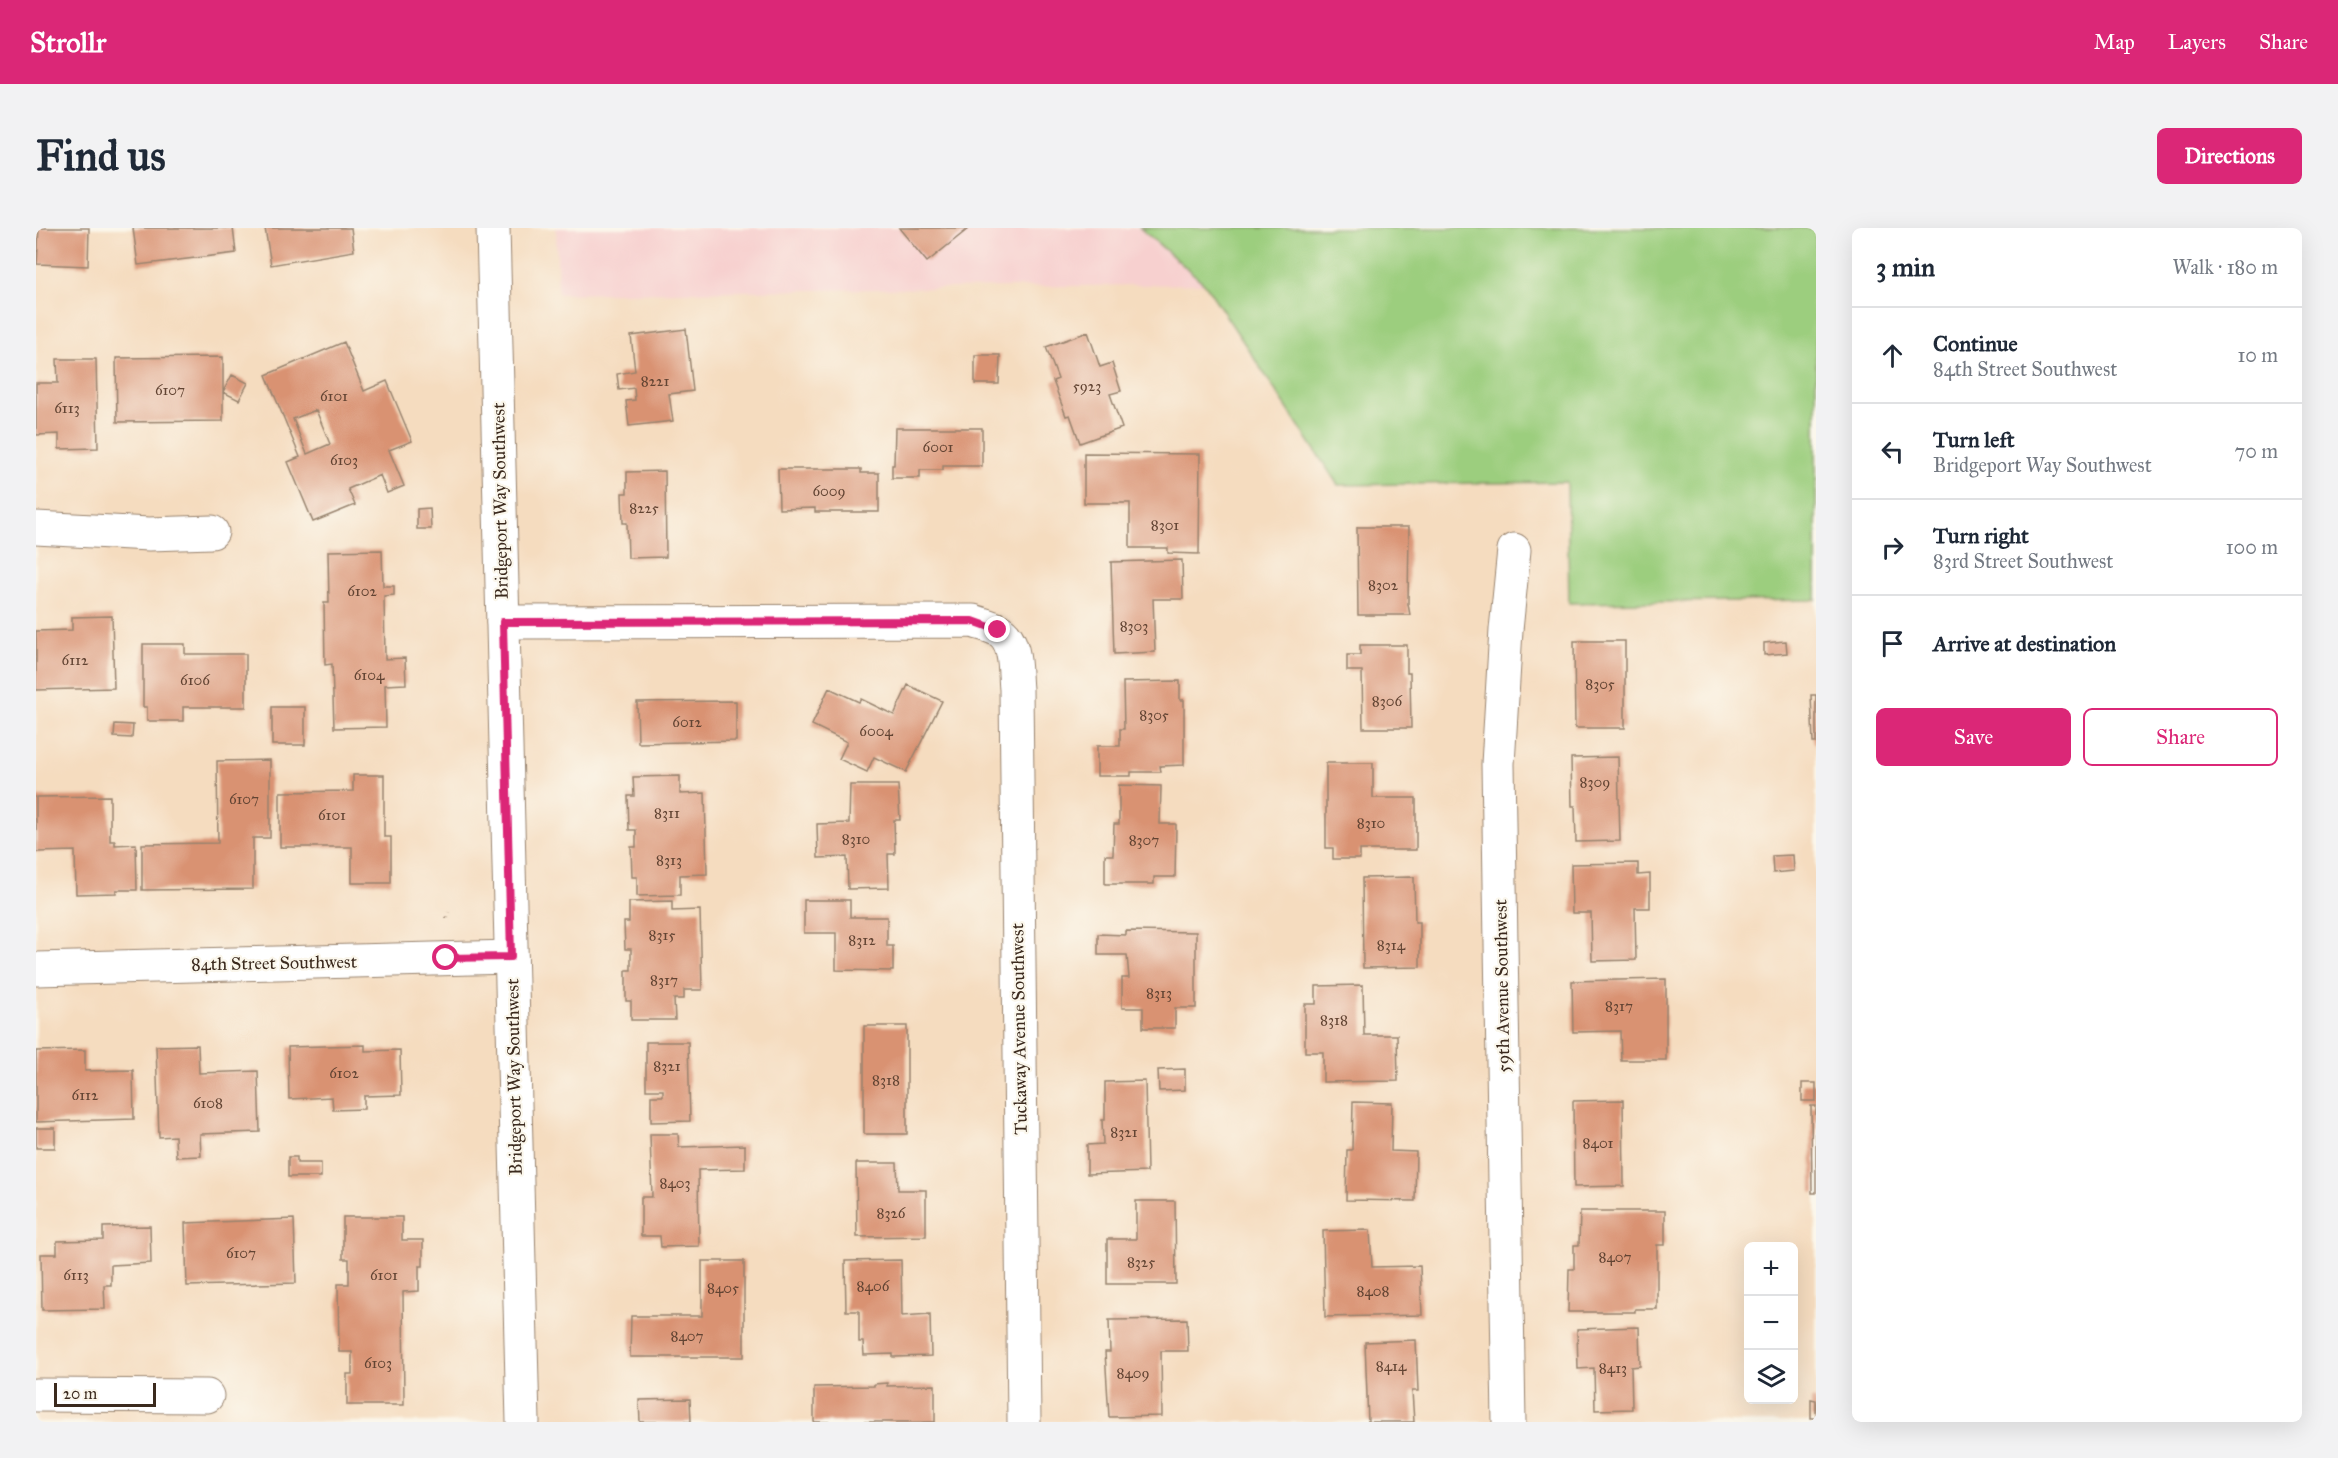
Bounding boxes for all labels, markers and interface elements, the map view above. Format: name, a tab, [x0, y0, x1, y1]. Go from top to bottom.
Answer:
text: Strollr	[30, 25, 106, 60]
text: Map	[2094, 29, 2135, 55]
text: Layers	[2168, 29, 2226, 55]
text: Share	[2259, 29, 2308, 55]
button: Directions	[2157, 128, 2302, 184]
text: Find us	[36, 130, 166, 182]
text: 3 min	[1876, 251, 1935, 283]
text: Walk · 180 m	[2173, 255, 2278, 279]
text: Continue	[1933, 330, 2018, 357]
icon: ahead	[1876, 339, 1909, 372]
text: 10 m	[2237, 343, 2278, 367]
text: 84th Street Southwest	[1933, 357, 2117, 381]
house number: 8221	[641, 372, 669, 390]
house number: 5923	[1073, 377, 1101, 395]
house number: 6107	[155, 381, 185, 399]
house number: 6101	[320, 387, 348, 405]
house number: 6113	[54, 399, 80, 417]
street label: Bridgeport Way Southwest	[487, 402, 514, 600]
text: Turn left	[1933, 426, 2015, 453]
icon: left	[1876, 435, 1909, 468]
house number: 6001	[923, 438, 954, 456]
text: 70 m	[2235, 439, 2278, 463]
house number: 6103	[330, 451, 358, 469]
text: Bridgeport Way Southwest	[1933, 453, 2152, 477]
house number: 6009	[812, 482, 846, 500]
house number: 8225	[629, 499, 659, 517]
house number: 8301	[1151, 516, 1179, 534]
text: Turn right	[1933, 522, 2029, 549]
icon: right	[1876, 531, 1909, 564]
text: 100 m	[2226, 535, 2278, 559]
text: 83rd Street Southwest	[1933, 549, 2113, 573]
house number: 8302	[1368, 576, 1399, 594]
house number: 6102	[347, 582, 377, 600]
route end	[984, 616, 1010, 642]
house number: 8303	[1120, 617, 1148, 635]
icon: arrive	[1876, 627, 1909, 660]
text: Arrive at destination	[1933, 630, 2116, 657]
house number: 6112	[62, 651, 89, 669]
house number: 6104	[354, 666, 385, 684]
house number: 6106	[180, 671, 211, 689]
house number: 8305	[1585, 675, 1615, 693]
house number: 8306	[1372, 692, 1404, 710]
house number: 8305	[1139, 706, 1169, 724]
button: Save	[1876, 708, 2071, 766]
button: Share	[2083, 708, 2278, 766]
house number: 6012	[672, 713, 702, 731]
house number: 6004	[859, 722, 893, 740]
house number: 8309	[1580, 773, 1610, 791]
house number: 6107	[229, 790, 259, 808]
house number: 8311	[654, 804, 680, 822]
house number: 6101	[318, 806, 346, 824]
house number: 8310	[1357, 814, 1385, 832]
house number: 8310	[842, 830, 870, 848]
house number: 8307	[1129, 831, 1159, 849]
house number: 8313	[656, 851, 682, 869]
street label: 59th Avenue Southwest	[1489, 898, 1515, 1073]
street label: Tuckaway Avenue Southwest	[1006, 922, 1032, 1135]
house number: 8315	[649, 926, 675, 944]
house number: 8312	[848, 931, 876, 949]
house number: 8314	[1377, 936, 1406, 954]
route start	[432, 944, 458, 970]
street label: 84th Street Southwest	[191, 951, 358, 975]
house number: 8317	[650, 971, 678, 989]
street label: Bridgeport Way Southwest	[501, 978, 528, 1176]
house number: 8313	[1146, 984, 1172, 1002]
house number: 8317	[1605, 997, 1633, 1015]
house number: 8318	[1320, 1011, 1348, 1029]
house number: 8321	[653, 1057, 681, 1075]
house number: 6102	[329, 1064, 359, 1082]
house number: 8318	[872, 1071, 900, 1089]
house number: 6112	[72, 1086, 99, 1104]
house number: 6108	[193, 1094, 223, 1112]
house number: 8321	[1110, 1123, 1138, 1141]
house number: 8401	[1583, 1134, 1614, 1152]
house number: 8403	[659, 1174, 691, 1192]
house number: 8326	[876, 1204, 907, 1222]
map controls	[1744, 1242, 1798, 1404]
button: +	[1744, 1242, 1798, 1296]
house number: 6107	[226, 1244, 256, 1262]
house number: 8407	[1598, 1248, 1632, 1266]
house number: 8325	[1127, 1253, 1155, 1271]
house number: 6113	[63, 1266, 89, 1284]
house number: 6101	[370, 1266, 398, 1284]
house number: 8406	[857, 1277, 891, 1295]
house number: 8405	[707, 1279, 739, 1297]
house number: 8408	[1356, 1282, 1390, 1300]
button: −	[1744, 1296, 1798, 1350]
house number: 8407	[670, 1327, 704, 1345]
button: layers	[1744, 1350, 1798, 1404]
house number: 6103	[364, 1354, 392, 1372]
house number: 8414	[1376, 1357, 1407, 1375]
house number: 8413	[1599, 1359, 1627, 1377]
house number: 8409	[1116, 1364, 1150, 1382]
scale bar	[54, 1380, 156, 1408]
text: 20 m	[63, 1384, 97, 1403]

